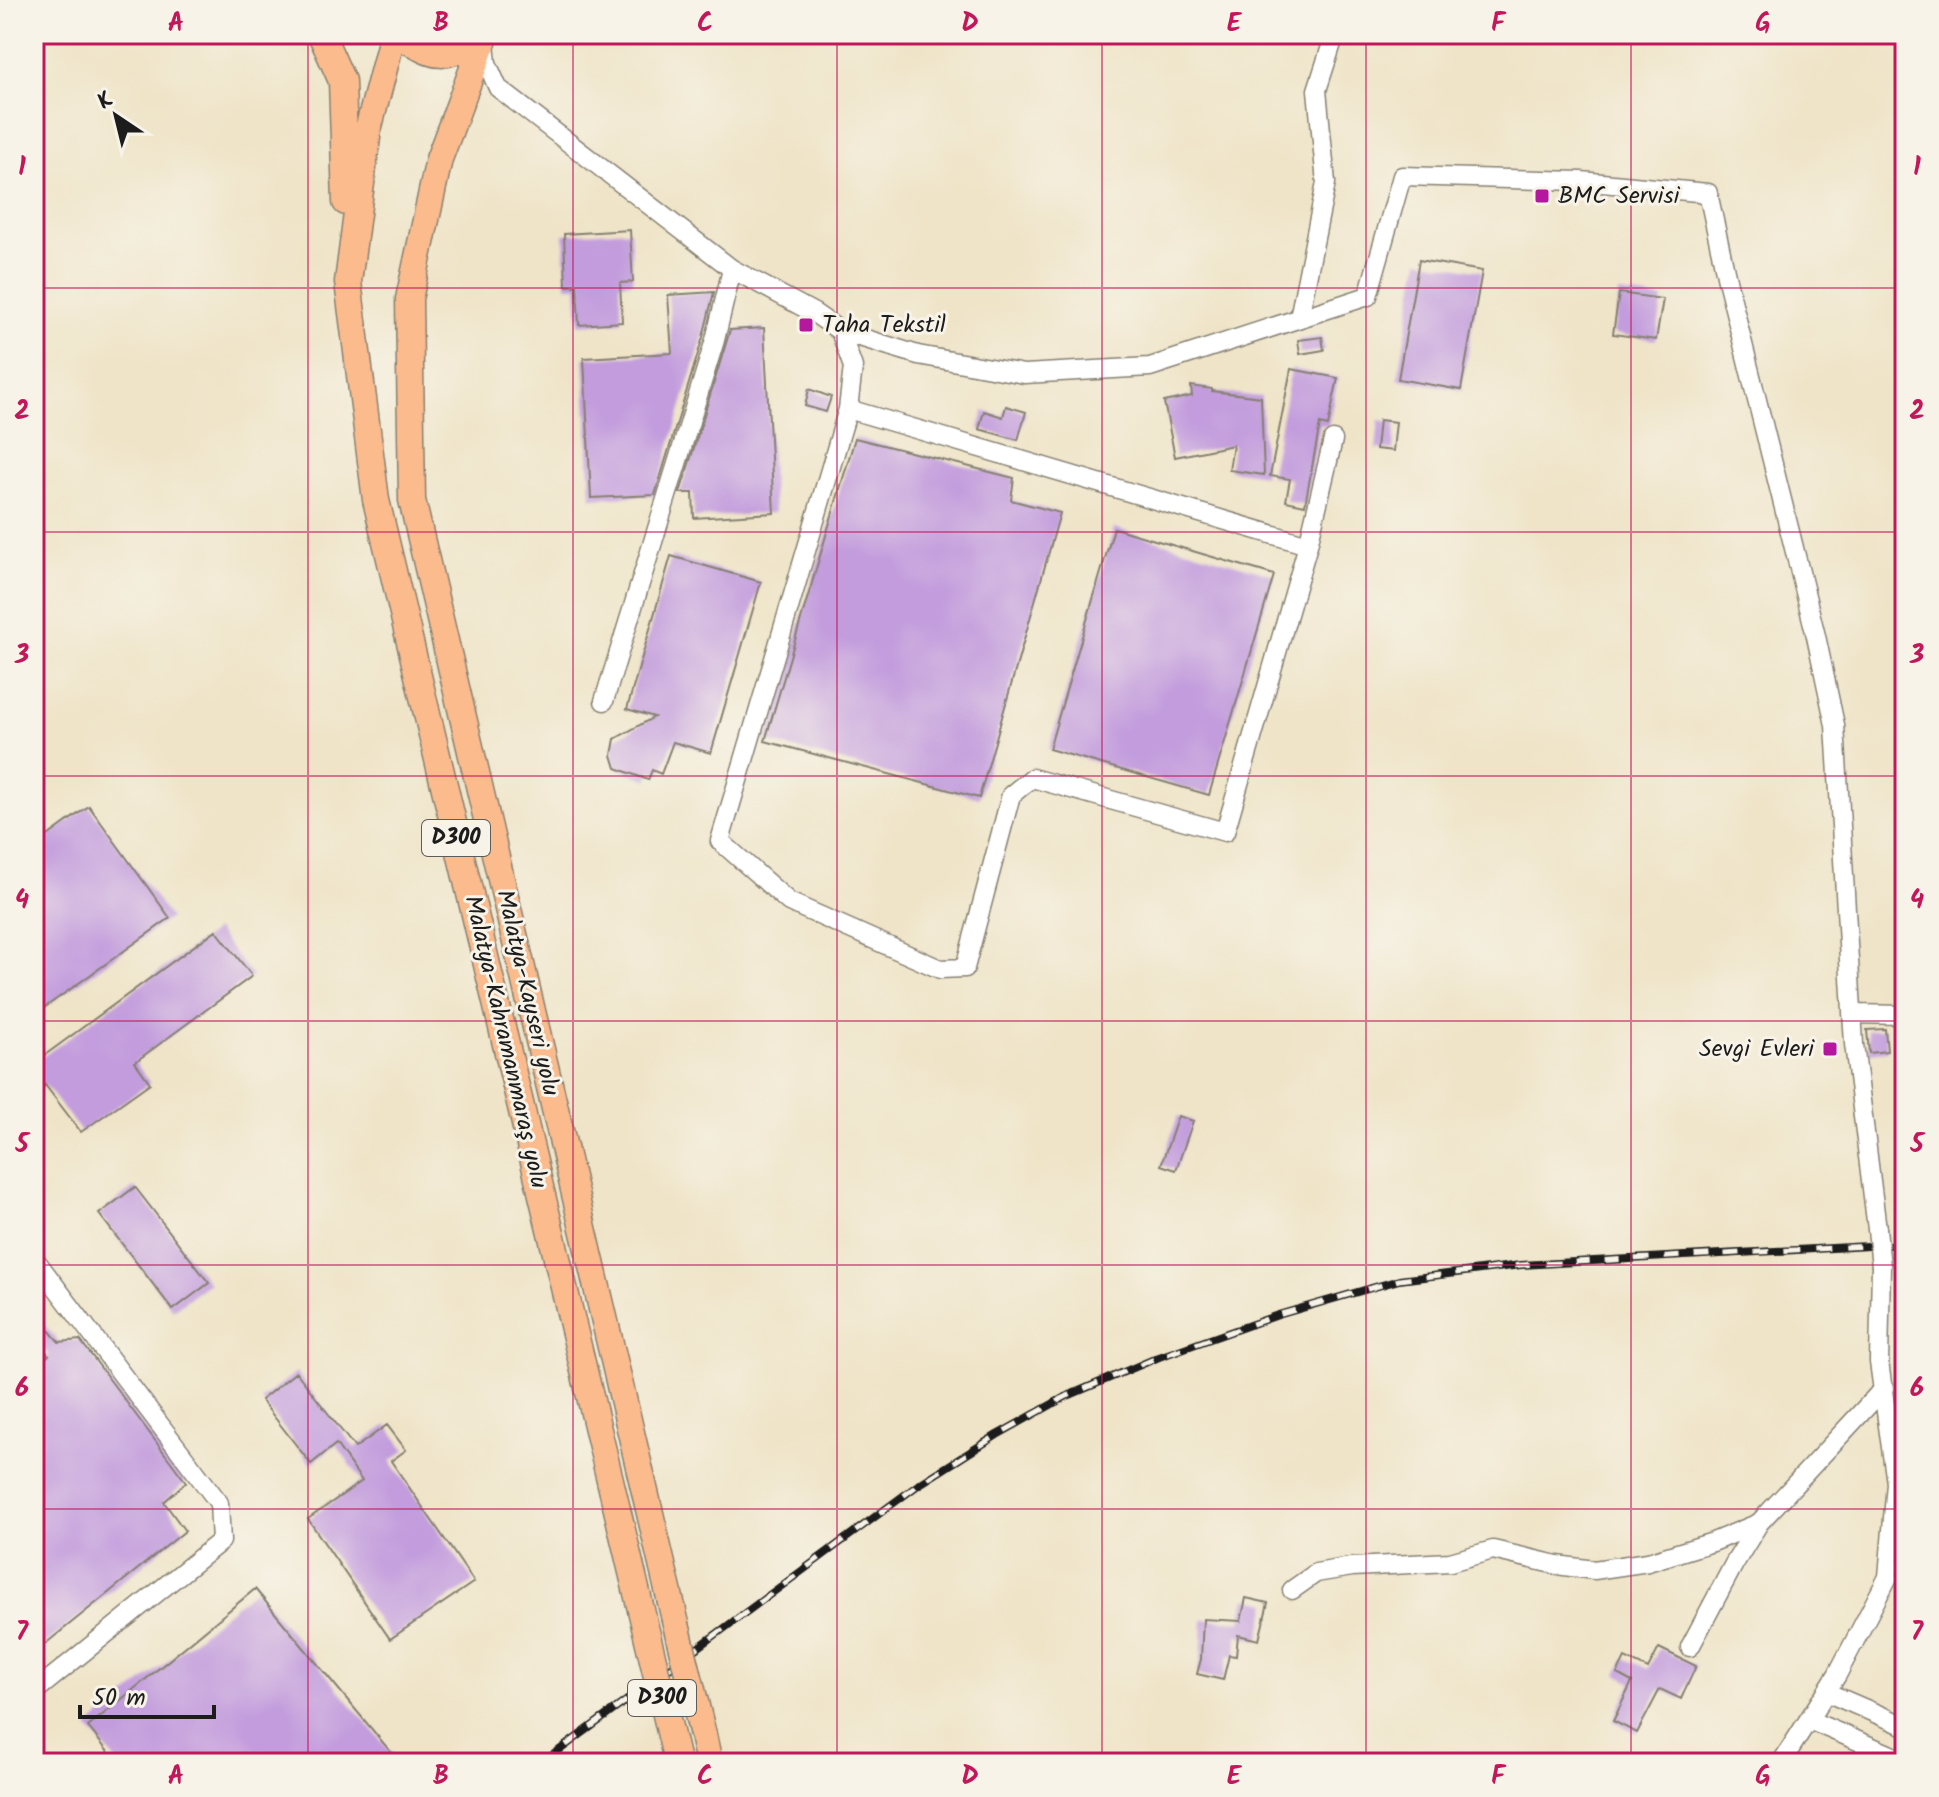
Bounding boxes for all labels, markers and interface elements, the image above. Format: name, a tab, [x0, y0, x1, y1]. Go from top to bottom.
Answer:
text: A	[168, 3, 184, 45]
text: B	[433, 3, 449, 45]
text: C	[697, 3, 713, 45]
text: D	[961, 3, 979, 45]
text: E	[1227, 3, 1243, 45]
text: F	[1491, 3, 1507, 45]
text: G	[1755, 3, 1771, 45]
north arrow	[76, 76, 156, 156]
text: K	[90, 84, 121, 120]
text: 1	[18, 147, 26, 189]
text: 1	[1913, 147, 1921, 189]
place label: BMC Servisi	[1558, 177, 1681, 216]
marker: BMC Servisi	[1533, 187, 1551, 205]
place label: Taha Tekstil	[822, 306, 946, 345]
marker: Taha Tekstil	[797, 316, 815, 334]
text: 2	[14, 391, 30, 433]
text: 2	[1909, 391, 1925, 433]
text: 3	[14, 635, 29, 677]
text: 3	[1909, 635, 1924, 677]
road number: D300	[422, 820, 490, 856]
text: 4	[15, 880, 29, 922]
text: 4	[1910, 880, 1924, 922]
street label: Malatya-Kayseri yolu	[484, 886, 570, 1100]
street label: Malatya-Kahramanmaraş yolu	[452, 892, 558, 1193]
place label: Sevgi Evleri	[1699, 1030, 1815, 1069]
marker: Sevgi Evleri	[1821, 1040, 1839, 1058]
text: 5	[14, 1124, 30, 1166]
text: 5	[1909, 1124, 1925, 1166]
text: 6	[15, 1368, 29, 1410]
text: 6	[1910, 1368, 1924, 1410]
text: 7	[16, 1612, 29, 1654]
text: 7	[1911, 1612, 1924, 1654]
scale bar	[80, 1669, 214, 1719]
text: 50 m	[92, 1679, 146, 1718]
road number: D300	[628, 1680, 696, 1716]
text: A	[168, 1756, 184, 1797]
text: B	[433, 1756, 449, 1797]
text: C	[697, 1756, 713, 1797]
text: D	[961, 1756, 979, 1797]
text: E	[1227, 1756, 1243, 1797]
text: F	[1491, 1756, 1507, 1797]
text: G	[1755, 1756, 1771, 1797]

